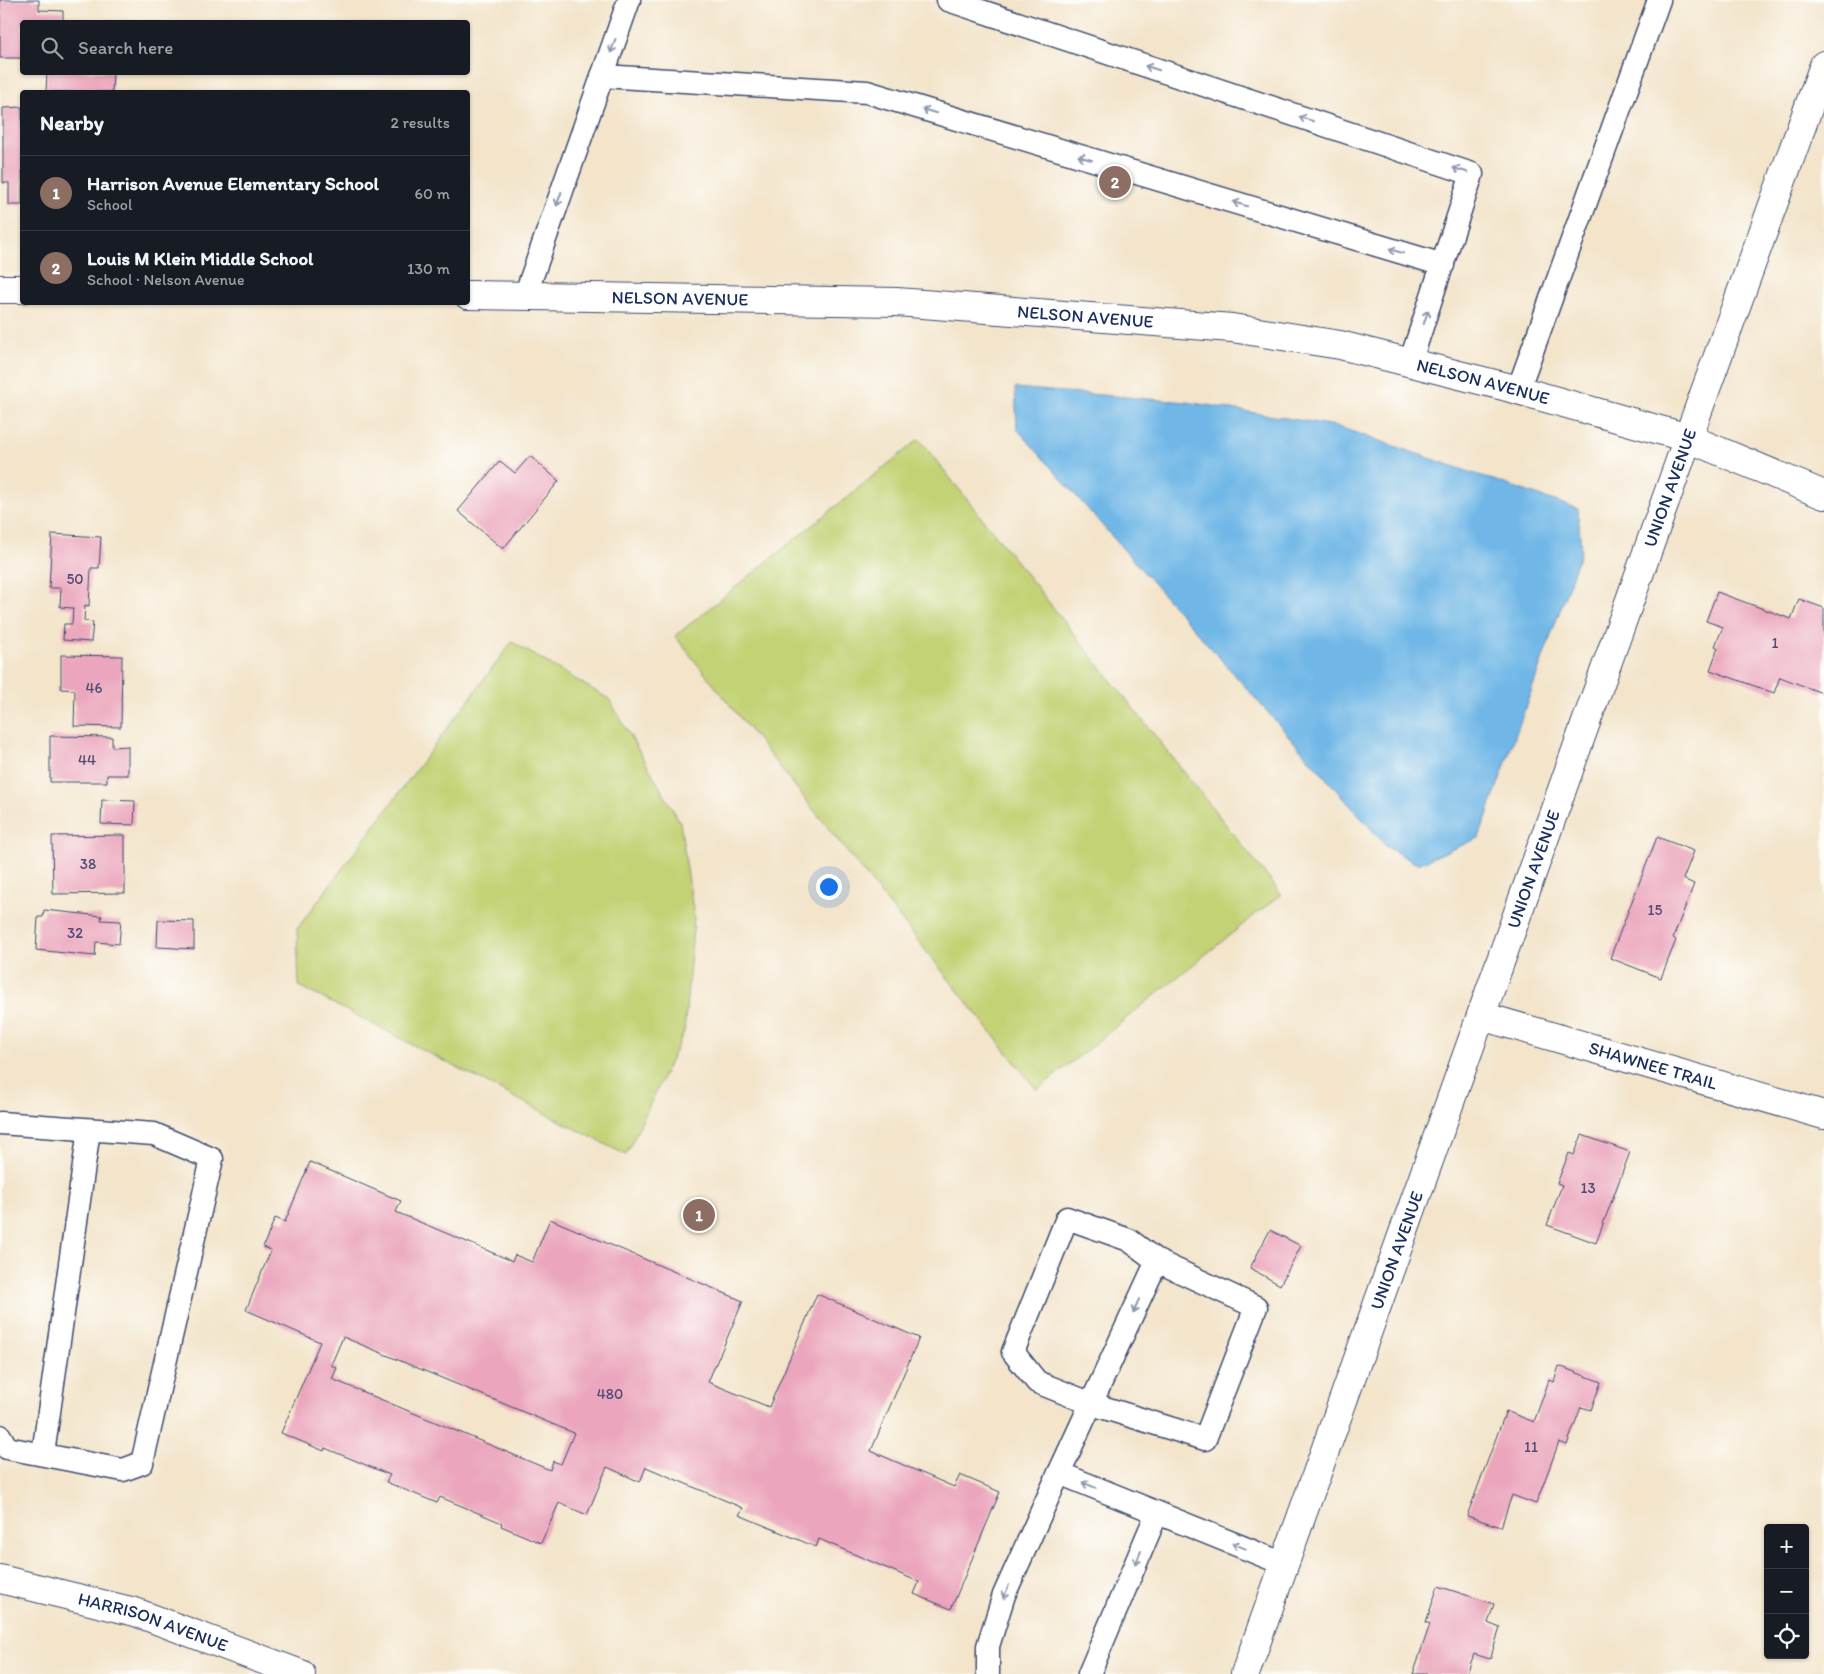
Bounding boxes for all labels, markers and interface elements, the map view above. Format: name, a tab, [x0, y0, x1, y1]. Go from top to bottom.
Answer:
search box	[20, 20, 470, 75]
icon: search	[38, 34, 66, 62]
text: Search here	[78, 36, 173, 59]
one-way arrow	[607, 38, 617, 54]
one-way arrow	[1144, 62, 1160, 72]
one-way arrow	[921, 105, 937, 115]
text: Nearby	[40, 110, 104, 135]
text: 2 results	[390, 113, 450, 132]
one-way arrow	[1298, 114, 1314, 123]
one-way arrow	[1077, 152, 1093, 162]
pin: 2	[1099, 163, 1131, 201]
one-way arrow	[1452, 165, 1468, 175]
text: Harrison Avenue Elementary School	[87, 172, 379, 195]
text: 1	[52, 184, 60, 203]
text: 60 m	[415, 184, 450, 203]
one-way arrow	[554, 191, 563, 207]
text: School	[87, 195, 133, 214]
one-way arrow	[1233, 199, 1249, 209]
one-way arrow	[1388, 246, 1404, 256]
text: Louis M Klein Middle School	[87, 247, 313, 270]
text: 2	[52, 259, 60, 278]
text: 130 m	[407, 259, 450, 278]
text: School · Nelson Avenue	[87, 270, 245, 289]
street label: NELSON AVENUE	[611, 286, 749, 311]
street label: NELSON AVENUE	[1016, 300, 1154, 333]
one-way arrow	[1421, 309, 1431, 325]
street label: NELSON AVENUE	[1414, 354, 1552, 409]
street label: UNION AVENUE	[1639, 426, 1701, 550]
house number: 50	[66, 570, 84, 588]
house number: 1	[1772, 634, 1779, 652]
house number: 46	[86, 679, 103, 697]
house number: 44	[78, 751, 96, 769]
street label: UNION AVENUE	[1502, 807, 1565, 931]
house number: 38	[80, 855, 96, 873]
your location	[816, 874, 842, 900]
house number: 15	[1648, 901, 1663, 919]
house number: 32	[67, 924, 83, 942]
street label: SHAWNEE TRAIL	[1586, 1037, 1720, 1095]
house number: 13	[1580, 1179, 1596, 1197]
street label: UNION AVENUE	[1366, 1188, 1428, 1313]
pin: 1	[683, 1196, 715, 1234]
one-way arrow	[1131, 1298, 1141, 1313]
house number: 480	[597, 1385, 623, 1403]
house number: 11	[1524, 1438, 1538, 1456]
one-way arrow	[1081, 1479, 1096, 1488]
map controls	[1764, 1524, 1809, 1659]
button: +	[1764, 1524, 1809, 1569]
one-way arrow	[1232, 1541, 1247, 1550]
one-way arrow	[1133, 1550, 1142, 1565]
button: −	[1764, 1569, 1809, 1614]
one-way arrow	[1000, 1584, 1010, 1599]
street label: HARRISON AVENUE	[76, 1587, 231, 1657]
button: locate	[1764, 1614, 1809, 1659]

